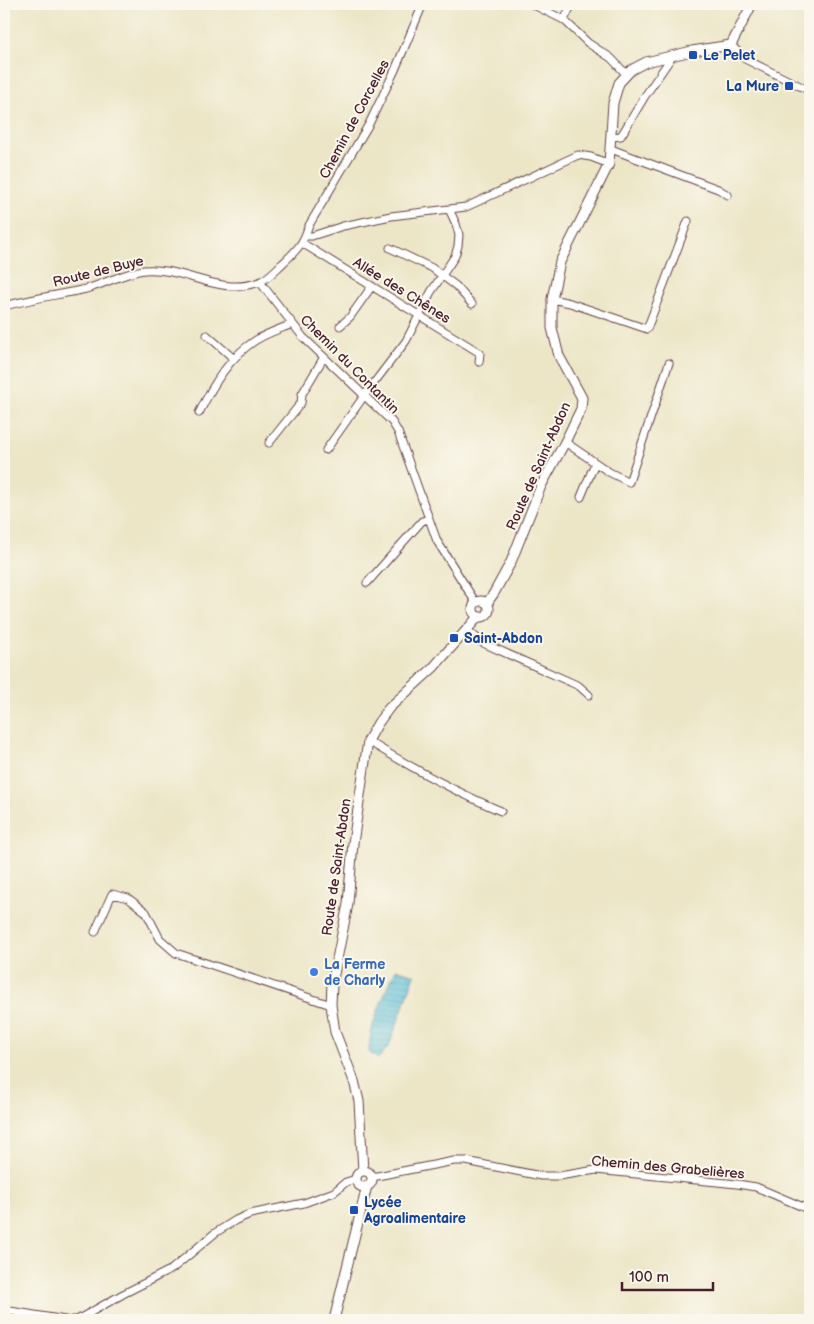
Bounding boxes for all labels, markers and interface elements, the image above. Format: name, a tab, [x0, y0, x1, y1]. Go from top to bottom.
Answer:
place label: Le Pelet	[703, 47, 755, 64]
marker: Le Pelet	[687, 49, 699, 61]
street label: Chemin de Corcelles	[316, 57, 393, 182]
place label: La Mure	[726, 78, 779, 95]
marker: La Mure	[783, 80, 795, 92]
street label: Route de Buye	[51, 252, 145, 291]
street label: Allée des Chênes	[350, 254, 454, 327]
street label: Chemin du Contantin	[297, 311, 403, 417]
street label: Route de Saint-Abdon	[503, 399, 574, 533]
place label: Saint-Abdon	[464, 630, 543, 647]
marker: Saint-Abdon	[448, 632, 460, 644]
street label: Route de Saint-Abdon	[318, 797, 355, 937]
place label: La Ferme de Charly	[324, 956, 386, 989]
marker: La Ferme de Charly	[308, 966, 320, 978]
street label: Chemin des Grabelières	[591, 1152, 745, 1183]
place label: Lycée Agroalimentaire	[363, 1194, 466, 1227]
marker: Lycée Agroalimentaire	[348, 1204, 360, 1216]
scale bar	[622, 1259, 713, 1291]
text: 100 m	[629, 1268, 669, 1287]

